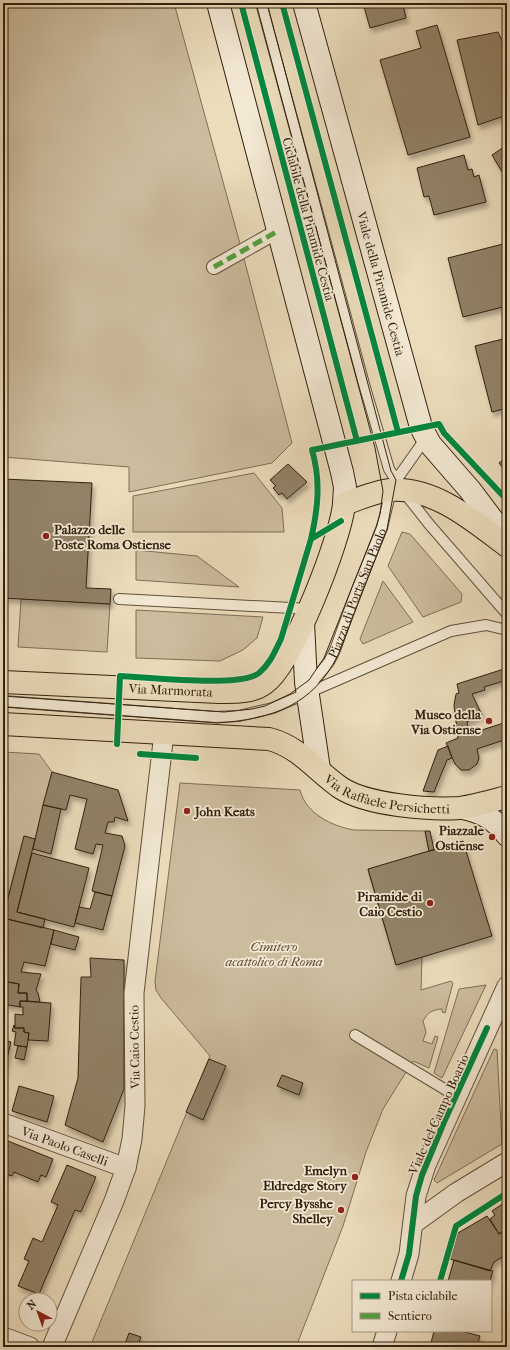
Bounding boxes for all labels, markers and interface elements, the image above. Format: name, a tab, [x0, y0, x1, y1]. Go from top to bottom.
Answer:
street label: Ciclabile della Piramide Cestia	[279, 136, 338, 304]
street label: Viale della Piramide Cestia	[354, 209, 408, 358]
place label: Palazzo delle Poste Roma Ostiense	[54, 522, 171, 552]
street label: Piazza di Porta San Paolo	[325, 526, 389, 661]
marker: Palazzo delle Poste Roma Ostiense	[41, 531, 51, 541]
street label: Via Marmorata	[127, 681, 214, 700]
place label: Museo della Via Ostiense	[410, 707, 482, 737]
marker: Museo della Via Ostiense	[484, 716, 494, 726]
street label: Via Raffaele Persichetti	[321, 771, 450, 816]
place label: John Keats	[193, 804, 255, 820]
marker: John Keats	[182, 806, 192, 816]
place label: Piazzale Ostiense	[435, 823, 485, 853]
marker: Piazzale Ostiense	[487, 832, 497, 842]
place label: Piramide di Caio Cestio	[357, 889, 422, 919]
marker: Piramide di Caio Cestio	[425, 898, 435, 908]
park label: Cimitero acattolico di Roma	[225, 939, 323, 969]
street label: Via Caio Cestio	[126, 1005, 143, 1090]
street label: Viale del Campo Boario	[405, 1052, 472, 1177]
street label: Via Paolo Caselli	[18, 1123, 110, 1169]
place label: Emelyn Eldredge Story	[263, 1163, 348, 1194]
marker: Emelyn Eldredge Story	[350, 1172, 360, 1182]
place label: Percy Bysshe Shelley	[260, 1196, 334, 1227]
marker: Percy Bysshe Shelley	[336, 1205, 346, 1215]
legend	[352, 1280, 492, 1332]
text: Pista ciclabile	[388, 1289, 457, 1303]
north arrow	[18, 1292, 58, 1332]
text: N	[24, 1297, 40, 1312]
text: Sentiero	[388, 1309, 432, 1323]

